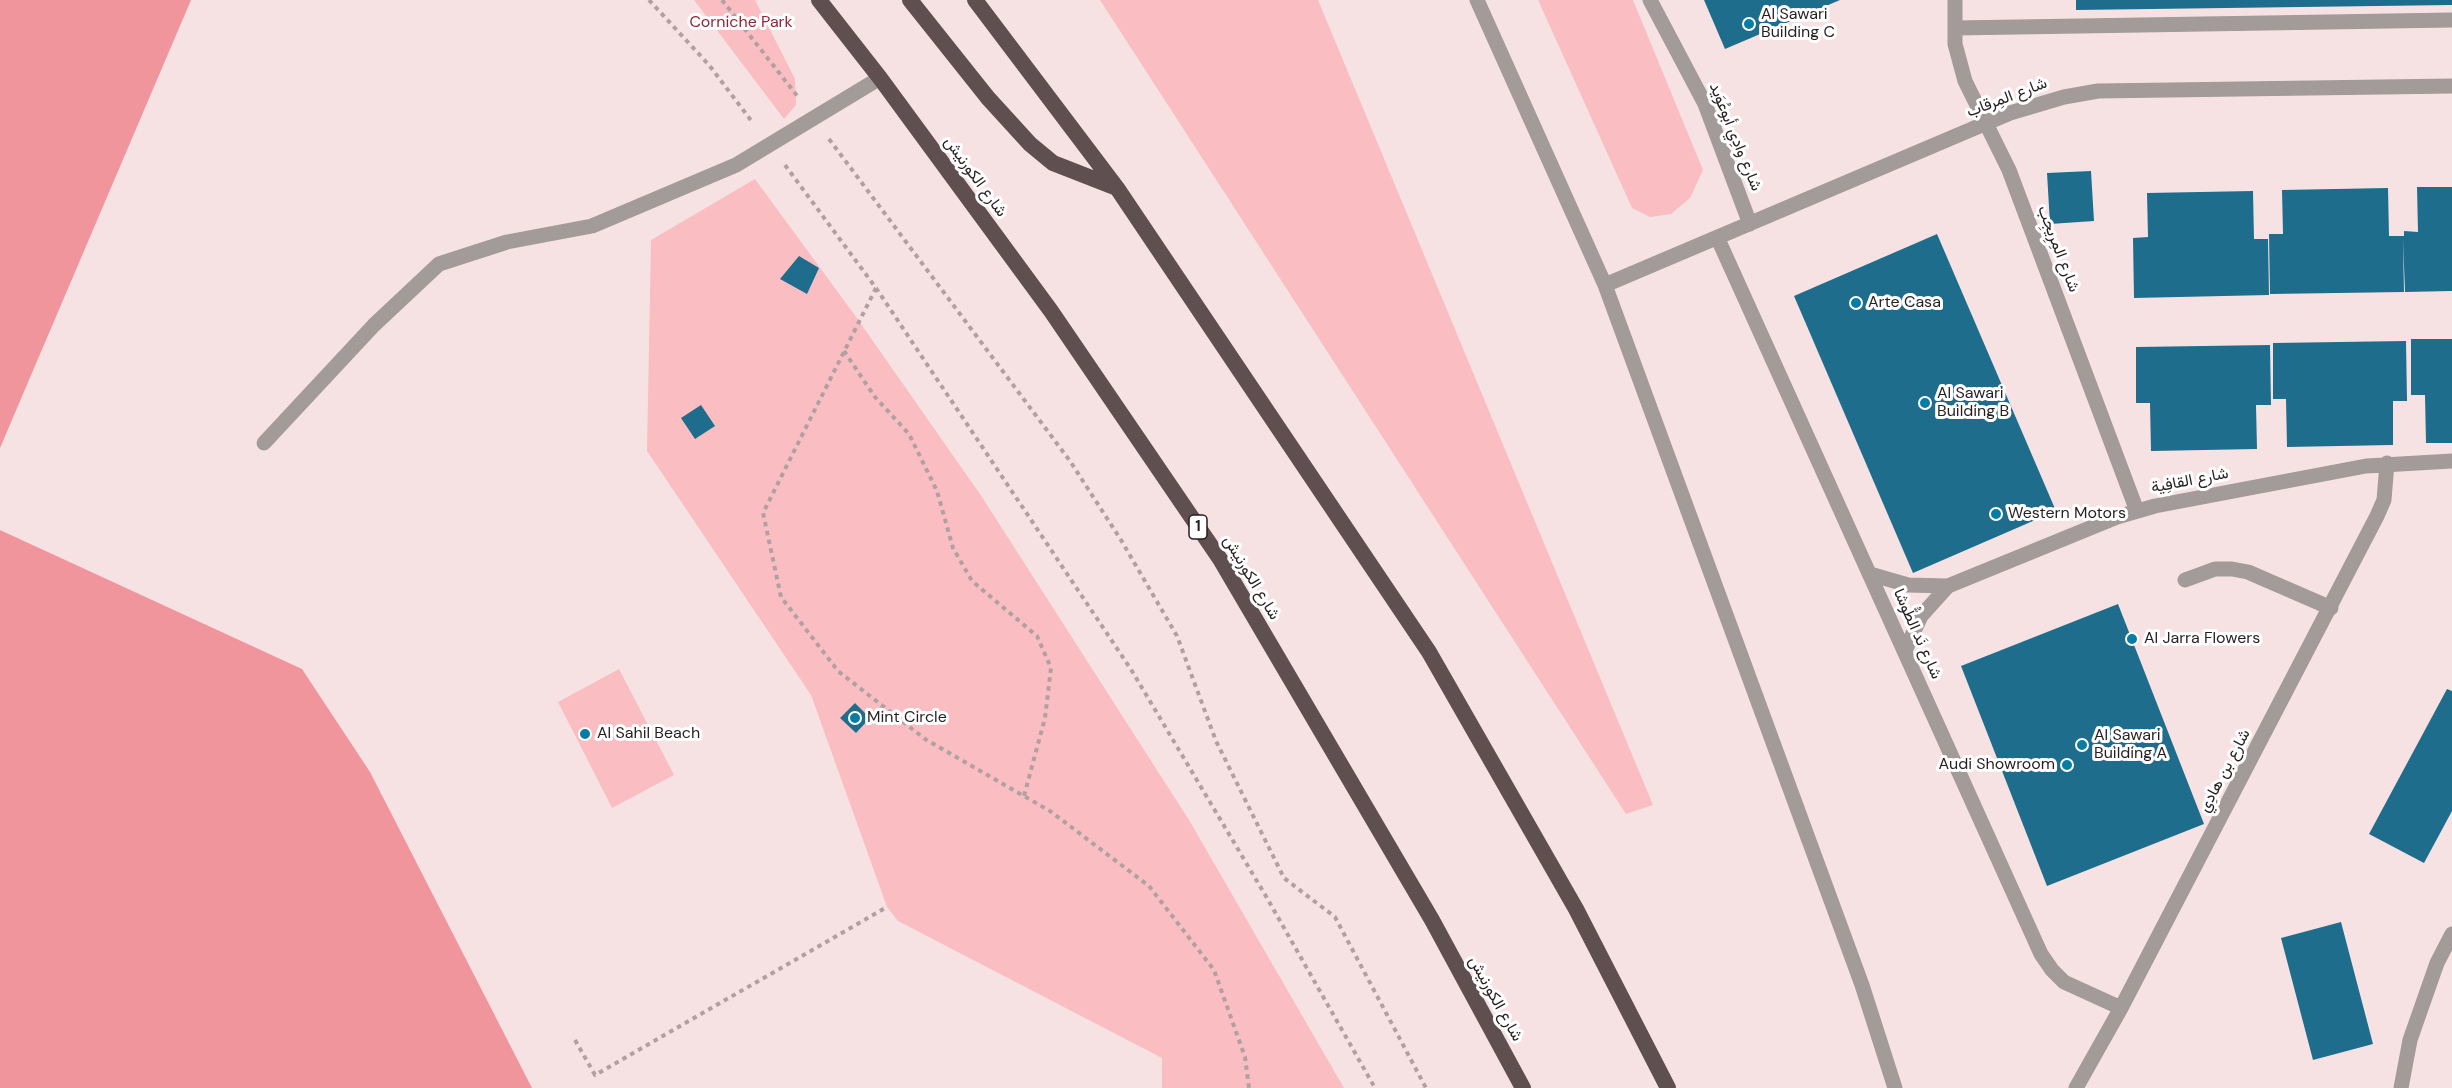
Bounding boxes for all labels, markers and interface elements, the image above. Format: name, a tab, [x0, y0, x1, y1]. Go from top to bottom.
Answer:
place label: Al Sawari Building C	[1761, 5, 1835, 43]
park label: Corniche Park	[689, 13, 793, 33]
marker: Al Sawari Building C	[1742, 17, 1756, 31]
street label: شارع المِرقاب	[1964, 74, 2050, 122]
street label: شارع وادِي أبوعُوَيد	[1705, 80, 1765, 194]
street label: شارع الكورنيش	[939, 133, 1011, 221]
street label: شارع المِرِيجِب	[2033, 203, 2083, 295]
place label: Arte Casa	[1868, 293, 1941, 313]
marker: Arte Casa	[1849, 296, 1863, 310]
place label: Al Sawari Building B	[1937, 384, 2009, 422]
marker: Al Sawari Building B	[1918, 396, 1932, 410]
street label: شارع القافِية	[2150, 464, 2230, 498]
place label: Western Motors	[2008, 504, 2126, 524]
marker: Western Motors	[1989, 507, 2003, 521]
road number: 1	[1189, 515, 1207, 539]
street label: شارع الكورنيش	[1218, 533, 1284, 623]
street label: شارع نَد الطُّوشا	[1889, 586, 1945, 682]
place label: Al Jarra Flowers	[2144, 629, 2260, 649]
marker: Al Jarra Flowers	[2125, 632, 2139, 646]
place label: Mint Circle	[867, 708, 947, 728]
marker: Mint Circle	[848, 711, 862, 725]
place label: Al Sahil Beach	[597, 724, 700, 744]
place label: Al Sawari Building A	[2094, 726, 2167, 764]
street label: شارع بن هادِي	[2195, 726, 2255, 816]
marker: Al Sahil Beach	[578, 727, 592, 741]
marker: Al Sawari Building A	[2075, 738, 2089, 752]
place label: Audi Showroom	[1939, 755, 2055, 775]
marker: Audi Showroom	[2060, 758, 2074, 772]
street label: شارع الكورنيش	[1464, 953, 1526, 1045]

